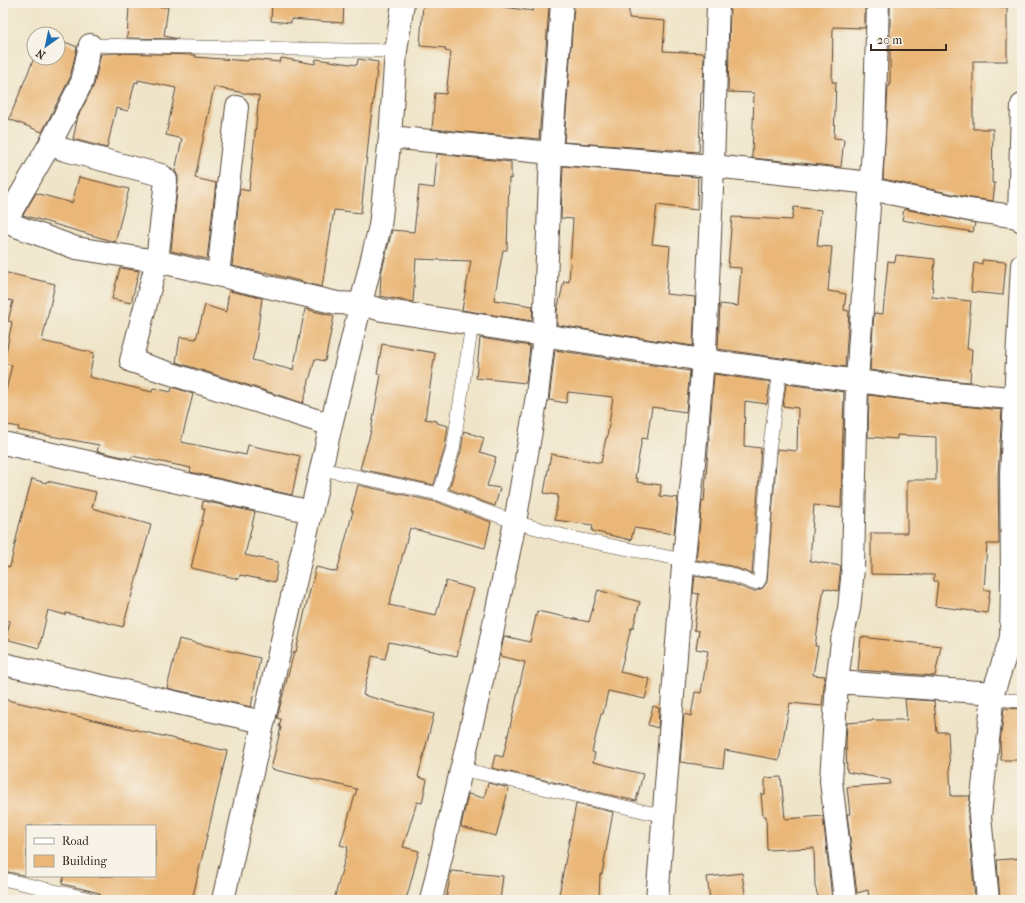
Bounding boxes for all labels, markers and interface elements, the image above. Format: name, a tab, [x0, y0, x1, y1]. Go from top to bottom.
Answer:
north arrow	[26, 26, 66, 66]
scale bar	[871, 26, 946, 52]
text: 20 m	[877, 33, 902, 47]
text: N	[33, 46, 48, 62]
legend	[26, 825, 156, 877]
text: Road	[62, 834, 89, 848]
text: Building	[62, 854, 107, 868]

